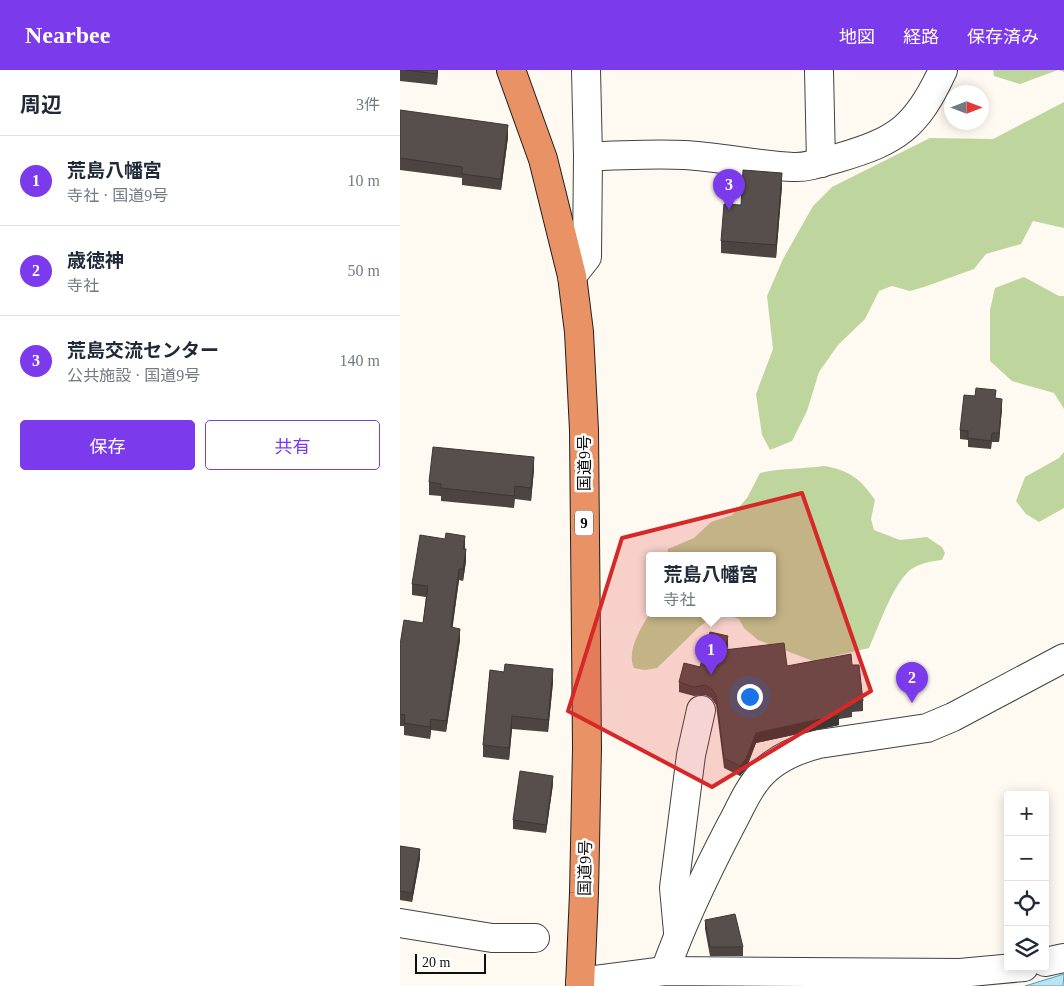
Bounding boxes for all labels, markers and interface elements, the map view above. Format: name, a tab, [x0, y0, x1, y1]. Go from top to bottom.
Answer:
text: Nearbee	[25, 22, 110, 48]
text: 地図	[839, 27, 875, 47]
text: 経路	[903, 27, 939, 47]
text: 保存済み	[967, 27, 1039, 47]
north arrow	[944, 85, 989, 130]
text: 周辺	[20, 93, 62, 117]
text: 3件	[356, 96, 380, 113]
text: 荒島八幡宮	[67, 160, 162, 181]
pin: 3	[713, 169, 745, 210]
text: 1	[32, 172, 40, 189]
text: 10 m	[348, 172, 380, 189]
text: 寺社 · 国道9号	[67, 187, 168, 204]
text: 歳徳神	[67, 250, 124, 271]
text: 2	[32, 262, 40, 279]
text: 50 m	[348, 262, 380, 279]
text: 寺社	[67, 277, 99, 294]
text: 荒島交流センター	[67, 340, 219, 361]
text: 3	[32, 352, 40, 369]
text: 140 m	[340, 352, 380, 369]
text: 公共施設 · 国道9号	[67, 367, 200, 384]
button: 保存	[20, 420, 195, 470]
button: 共有	[205, 420, 380, 470]
street label: 国道9号	[576, 435, 593, 491]
road number: 9	[575, 510, 593, 536]
popup	[646, 552, 776, 617]
text: 荒島八幡宮	[663, 564, 759, 585]
text: 寺社	[663, 591, 696, 608]
pin: 1	[695, 634, 727, 675]
pin: 2	[896, 662, 928, 703]
your location	[737, 684, 763, 710]
map controls	[1004, 791, 1049, 971]
button: +	[1004, 791, 1049, 836]
button: −	[1004, 836, 1049, 881]
street label: 国道9号	[576, 840, 594, 896]
button: locate	[1004, 881, 1049, 926]
button: layers	[1004, 926, 1049, 971]
scale bar	[415, 951, 486, 974]
text: 20 m	[422, 955, 450, 970]

